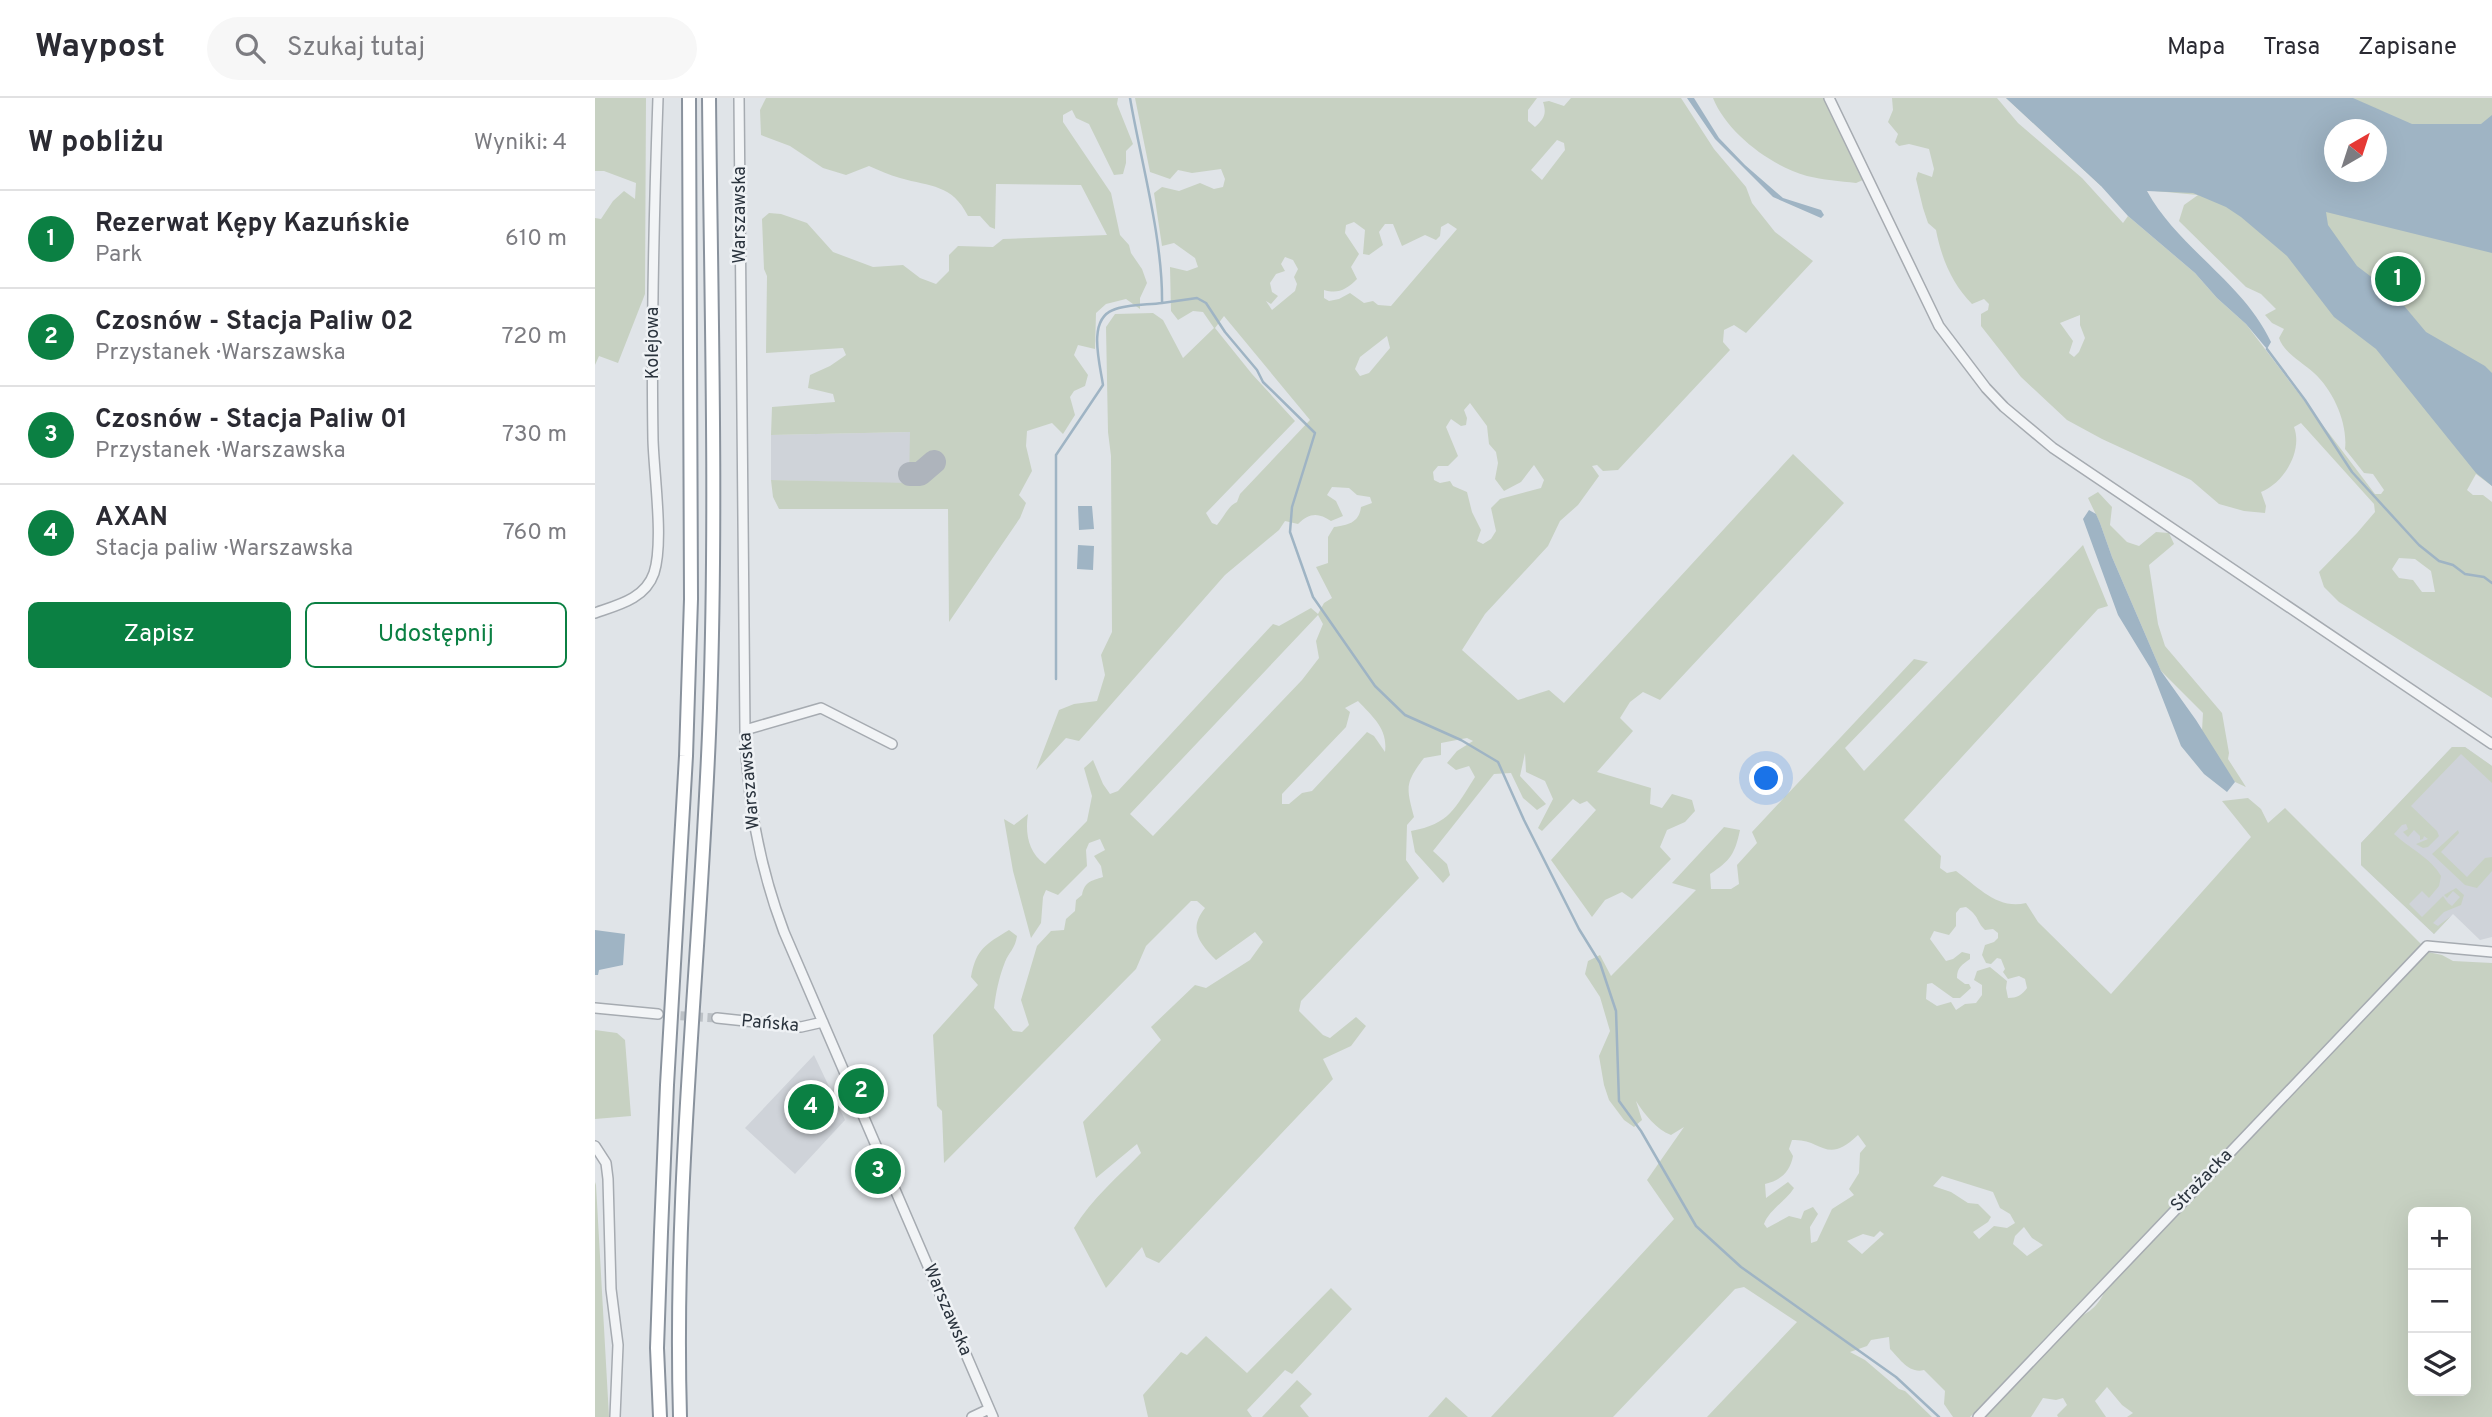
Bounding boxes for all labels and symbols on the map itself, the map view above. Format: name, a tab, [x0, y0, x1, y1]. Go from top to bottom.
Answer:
north arrow	[2324, 119, 2387, 182]
street label: Warszawska	[729, 166, 752, 264]
pin: 1	[2375, 253, 2421, 305]
street label: Kolejowa	[642, 307, 665, 379]
street label: Warszawska	[734, 731, 766, 831]
your location	[1749, 761, 1783, 795]
street label: Pańska	[740, 1010, 800, 1038]
pin: 2	[838, 1065, 884, 1117]
pin: 4	[788, 1081, 834, 1133]
pin: 3	[855, 1145, 901, 1197]
street label: Strażacka	[2166, 1145, 2238, 1217]
street label: Warszawska	[917, 1261, 977, 1359]

